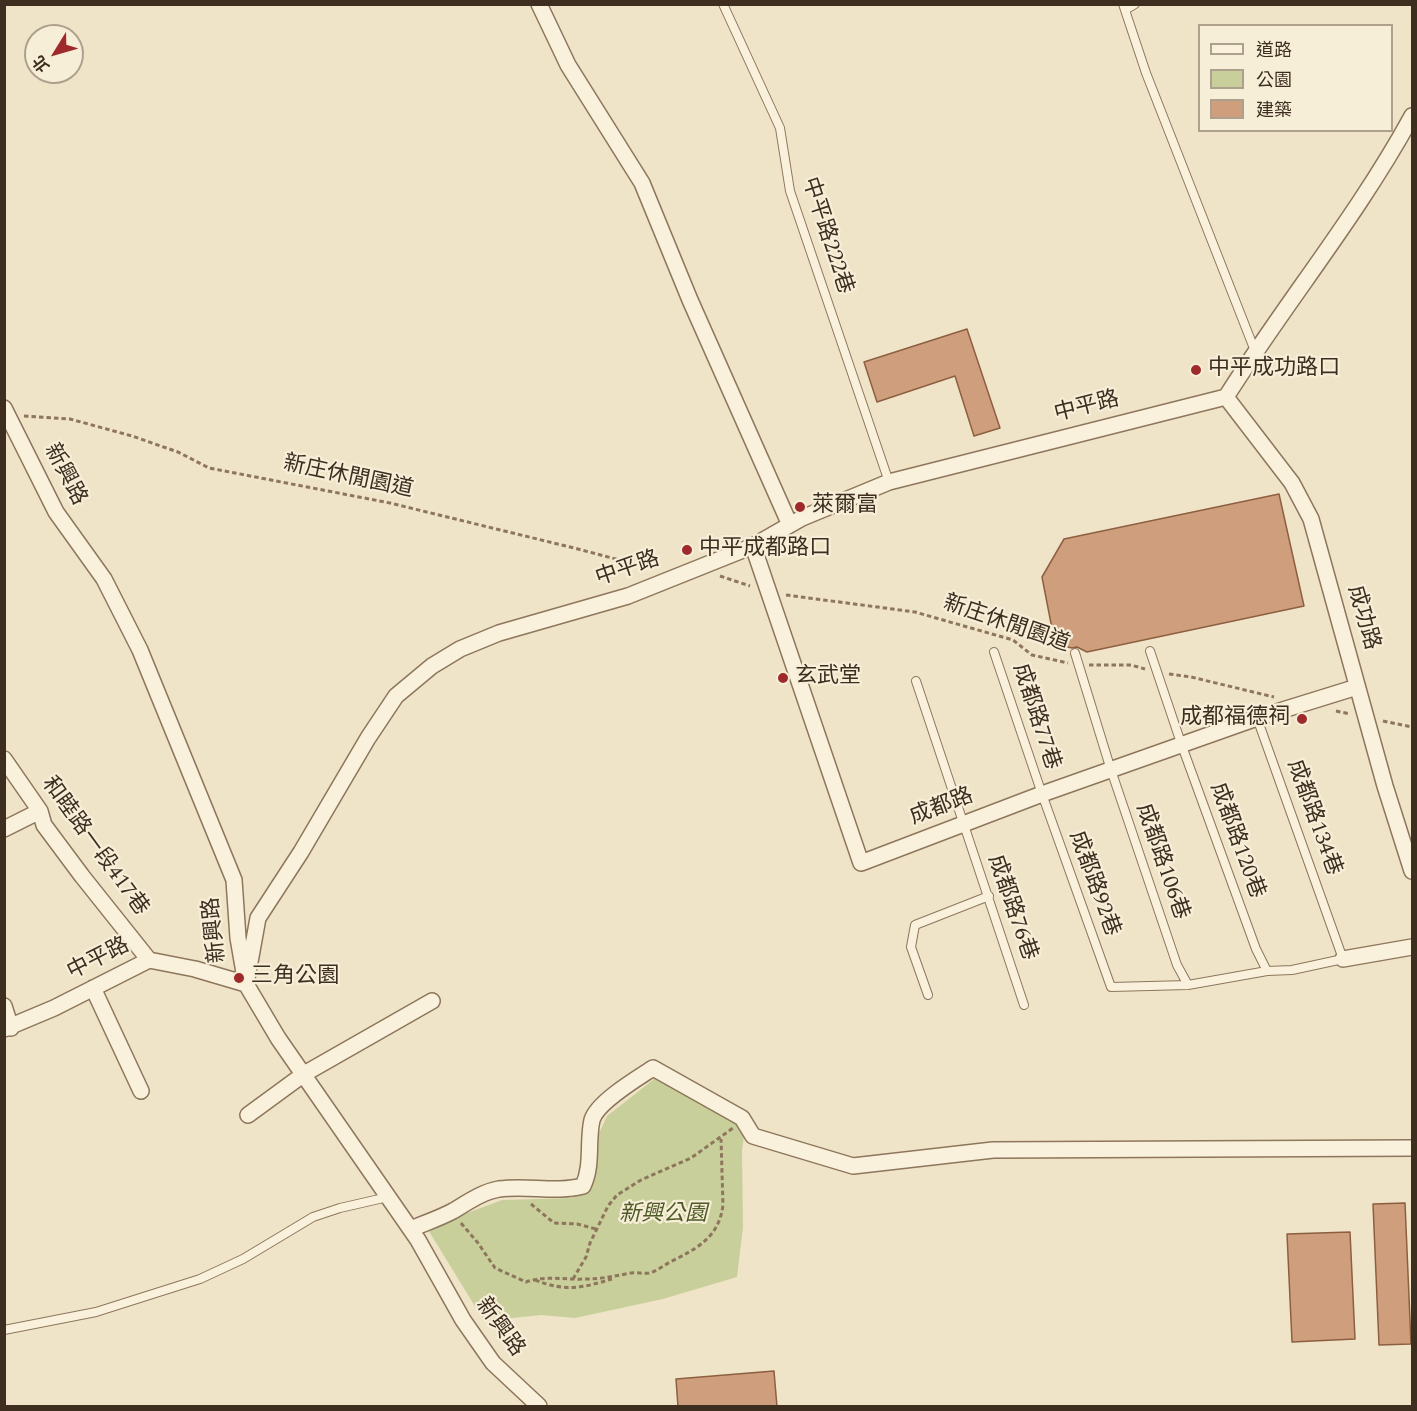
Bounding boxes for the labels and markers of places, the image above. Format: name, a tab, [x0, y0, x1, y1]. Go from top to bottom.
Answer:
place label: 中平成功路口	[1208, 357, 1340, 383]
marker: 中平成功路口	[1189, 363, 1203, 377]
place label: 萊爾富	[812, 494, 878, 520]
marker: 萊爾富	[793, 500, 807, 514]
place label: 中平成都路口	[699, 537, 831, 563]
marker: 中平成都路口	[680, 543, 694, 557]
place label: 玄武堂	[795, 665, 861, 691]
marker: 玄武堂	[776, 671, 790, 685]
place label: 成都福德祠	[1180, 706, 1290, 732]
marker: 成都福德祠	[1295, 712, 1309, 726]
place label: 三角公園	[251, 965, 339, 991]
marker: 三角公園	[232, 971, 246, 985]

